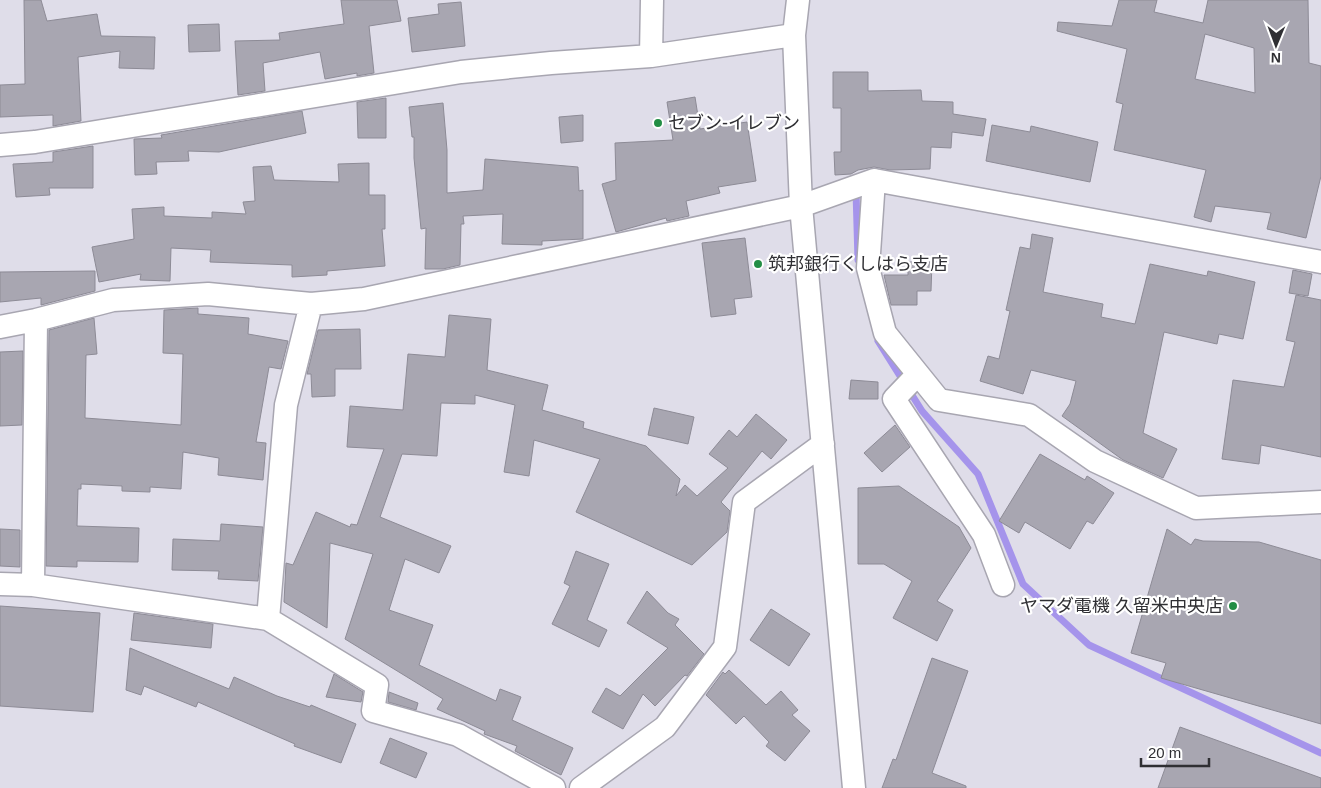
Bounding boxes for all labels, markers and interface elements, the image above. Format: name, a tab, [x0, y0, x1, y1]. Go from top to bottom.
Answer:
north arrow	[1251, 20, 1301, 70]
text: N	[1271, 50, 1281, 66]
place label: セブン-イレブン	[668, 113, 800, 133]
marker: セブン-イレブン	[652, 117, 664, 129]
place label: 筑邦銀行くしはら支店	[768, 254, 948, 274]
marker: 筑邦銀行くしはら支店	[752, 258, 764, 270]
place label: ヤマダ電機 久留米中央店	[1020, 596, 1223, 616]
marker: ヤマダ電機 久留米中央店	[1227, 600, 1239, 612]
scale bar	[1141, 736, 1208, 768]
text: 20 m	[1148, 744, 1181, 761]

